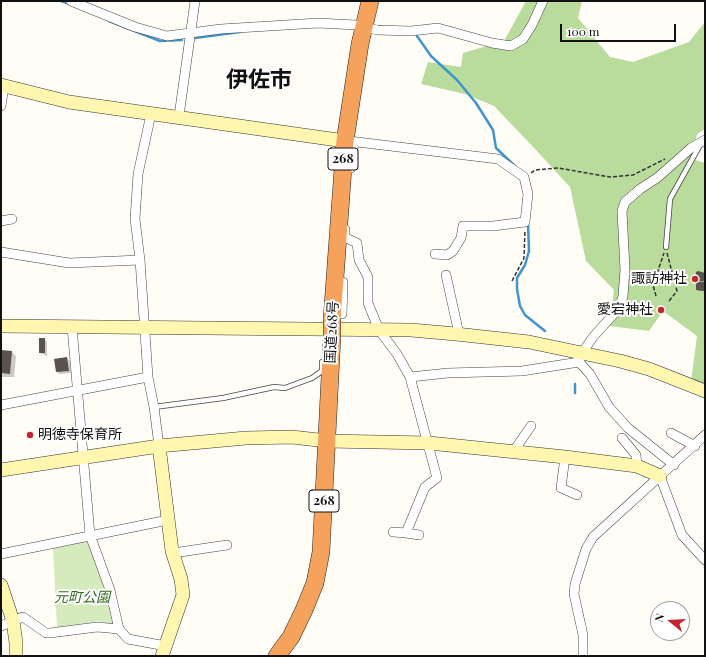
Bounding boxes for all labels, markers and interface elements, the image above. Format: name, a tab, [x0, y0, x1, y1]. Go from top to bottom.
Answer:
scale bar	[562, 16, 678, 42]
text: 100 m	[567, 23, 599, 39]
district label: 伊佐市	[226, 67, 292, 93]
road number: 268	[328, 148, 358, 170]
place label: 諏訪神社	[631, 271, 687, 287]
marker: 諏訪神社	[690, 274, 700, 284]
street label: 国道268号	[322, 300, 342, 364]
place label: 愛宕神社	[597, 302, 653, 318]
marker: 愛宕神社	[656, 305, 666, 315]
place label: 明徳寺保育所	[38, 427, 122, 443]
marker: 明徳寺保育所	[25, 430, 35, 440]
road number: 268	[309, 490, 339, 512]
park label: 元町公園	[54, 590, 110, 606]
north arrow	[650, 601, 690, 641]
text: N	[651, 611, 667, 624]

